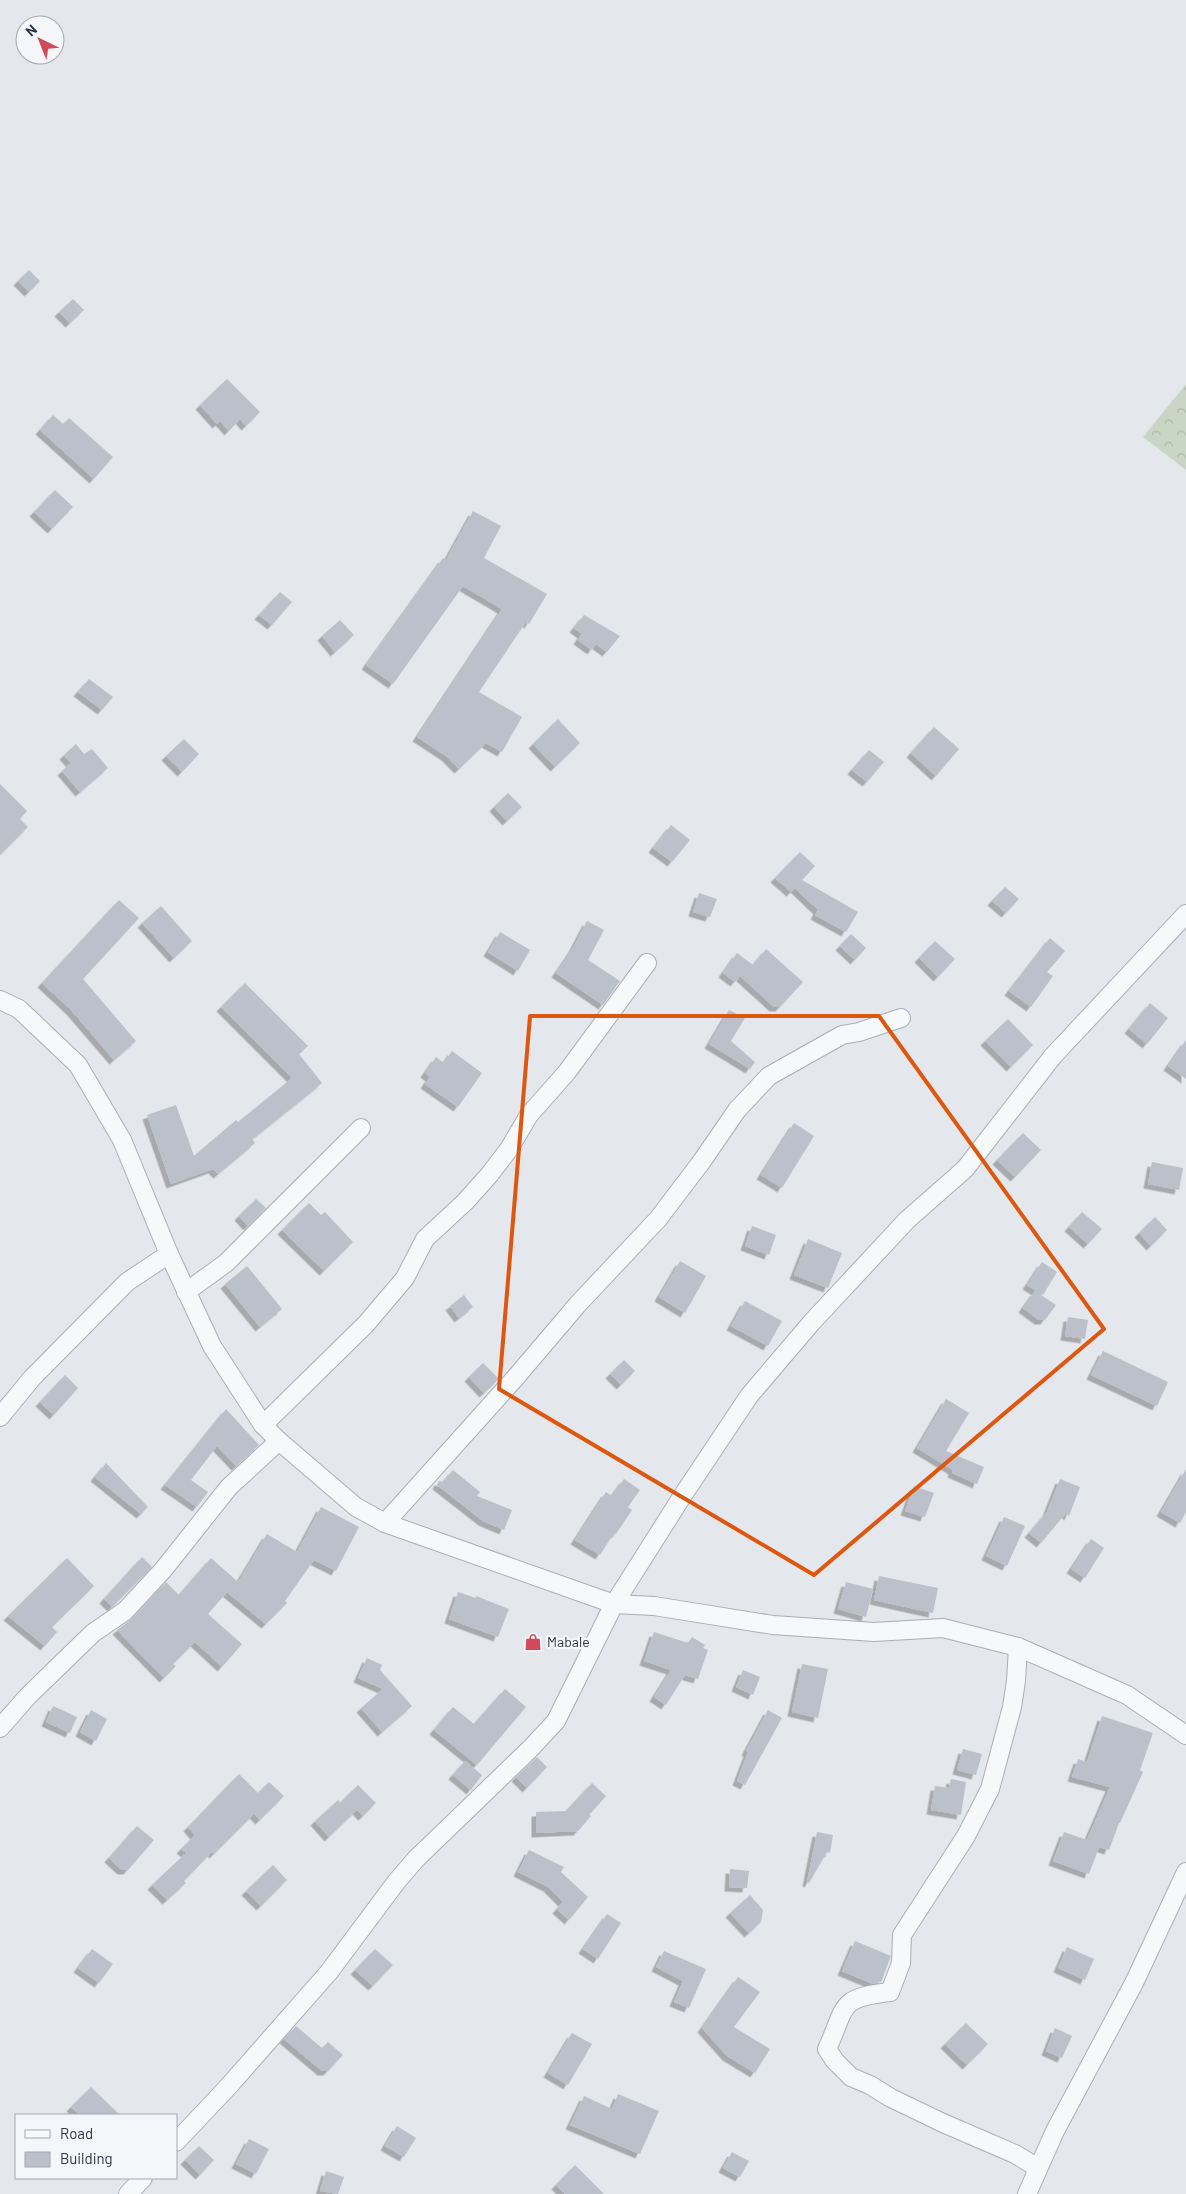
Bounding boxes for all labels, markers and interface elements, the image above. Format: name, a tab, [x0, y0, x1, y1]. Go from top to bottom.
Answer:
north arrow	[15, 15, 65, 65]
text: N	[22, 21, 40, 40]
shop icon: Mabale	[523, 1632, 543, 1652]
place label: Mabale	[547, 1633, 590, 1650]
legend	[15, 2114, 178, 2179]
text: Road	[60, 2124, 93, 2142]
text: Building	[60, 2149, 113, 2167]

